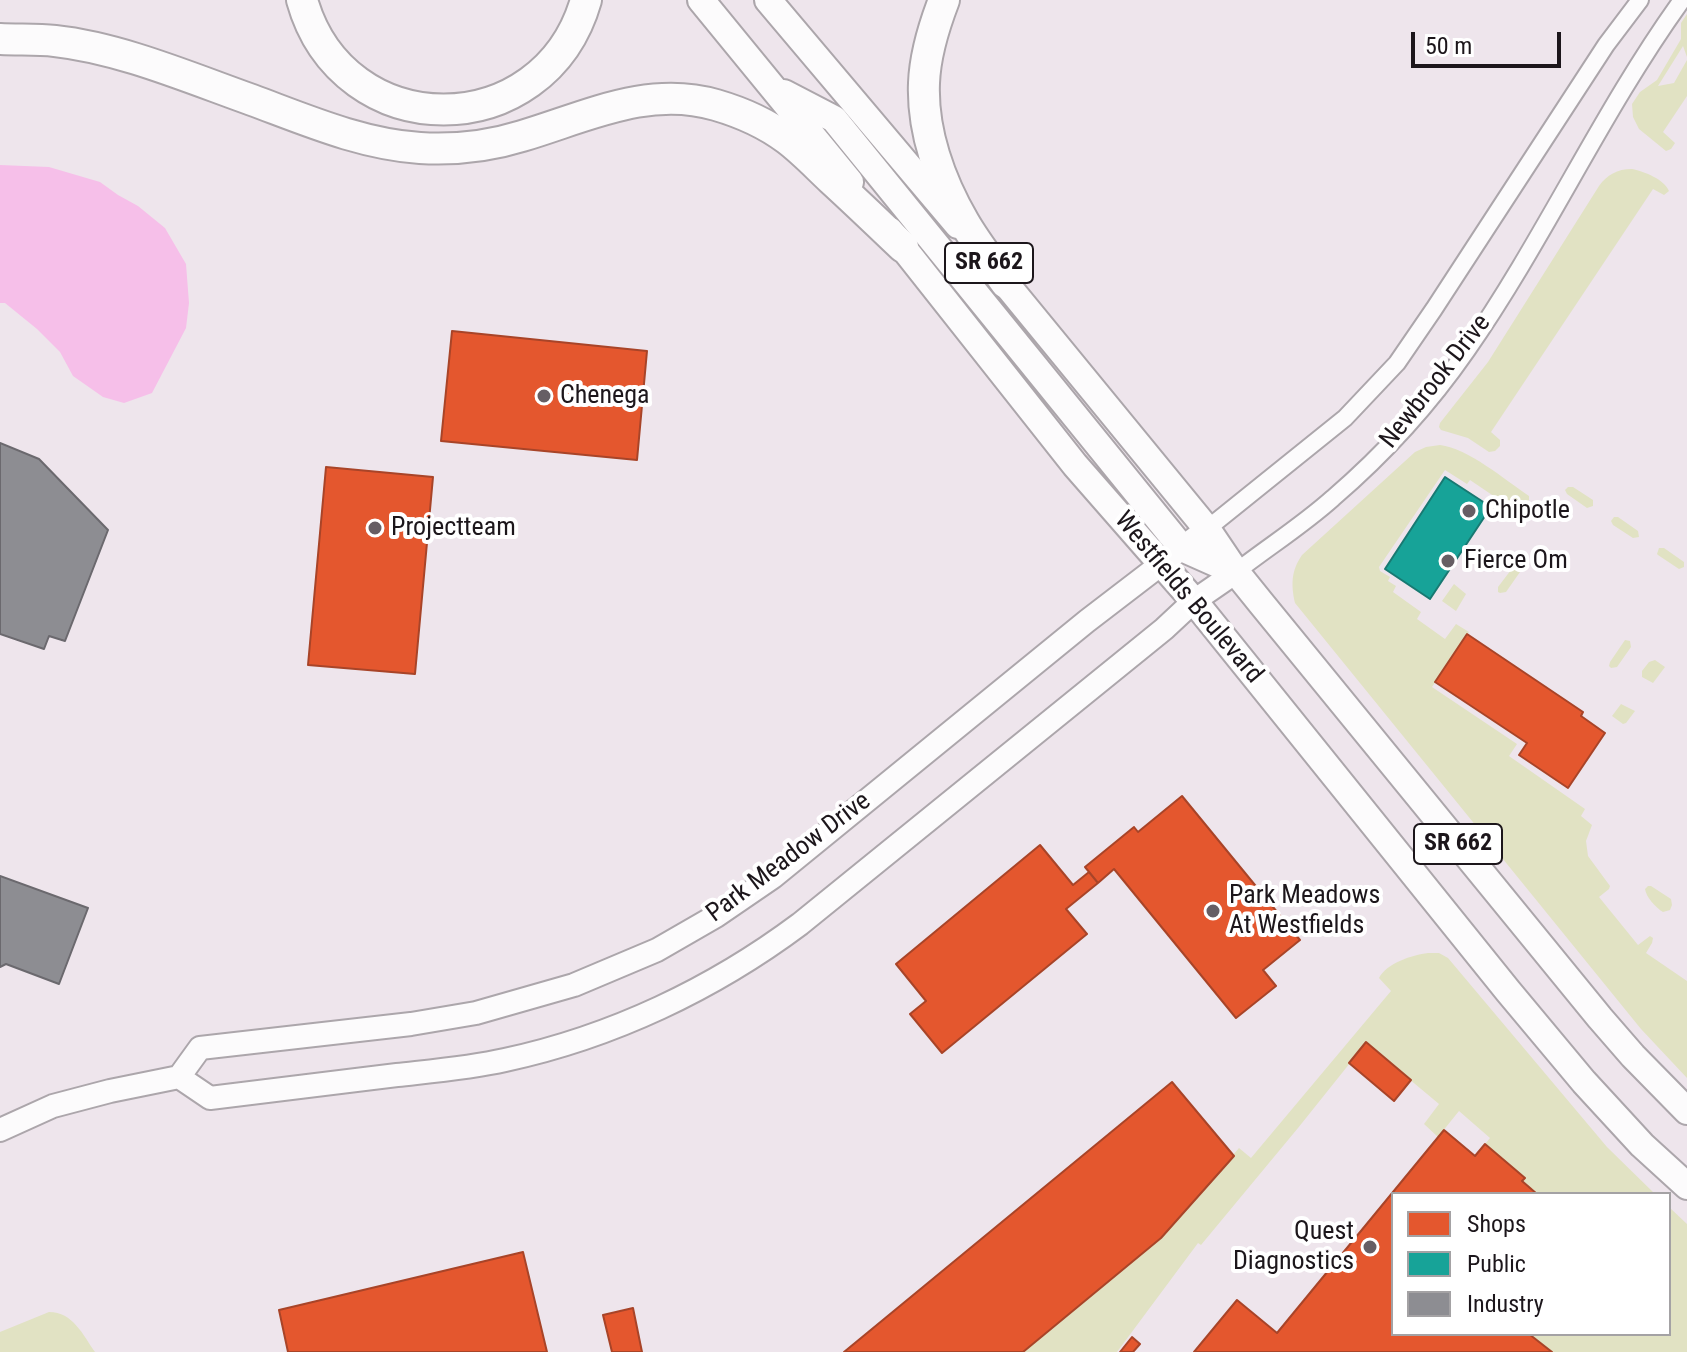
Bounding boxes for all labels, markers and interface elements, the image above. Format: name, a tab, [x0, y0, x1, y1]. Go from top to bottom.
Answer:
scale bar	[1415, 16, 1565, 66]
text: 50 m	[1425, 32, 1472, 60]
road number: SR 662	[945, 243, 1033, 283]
street label: Newbrook Drive	[1374, 309, 1498, 455]
place label: Chenega	[560, 380, 650, 412]
marker: Chenega	[535, 387, 553, 405]
place label: Chipotle	[1485, 495, 1570, 527]
marker: Chipotle	[1460, 502, 1478, 520]
street label: Westfields Boulevard	[1107, 506, 1269, 690]
place label: Projectteam	[391, 512, 516, 544]
marker: Projectteam	[366, 519, 384, 537]
place label: Fierce Om	[1464, 545, 1568, 577]
marker: Fierce Om	[1439, 552, 1457, 570]
street label: Park Meadow Drive	[701, 786, 877, 930]
road number: SR 662	[1414, 824, 1502, 864]
place label: Park Meadows At Westfields	[1229, 880, 1380, 942]
marker: Park Meadows At Westfields	[1204, 902, 1222, 920]
legend	[1391, 1192, 1671, 1336]
text: Shops	[1467, 1210, 1526, 1238]
place label: Quest Diagnostics	[1233, 1216, 1354, 1278]
marker: Quest Diagnostics	[1361, 1238, 1379, 1256]
text: Public	[1467, 1250, 1526, 1278]
text: Industry	[1467, 1290, 1544, 1318]

